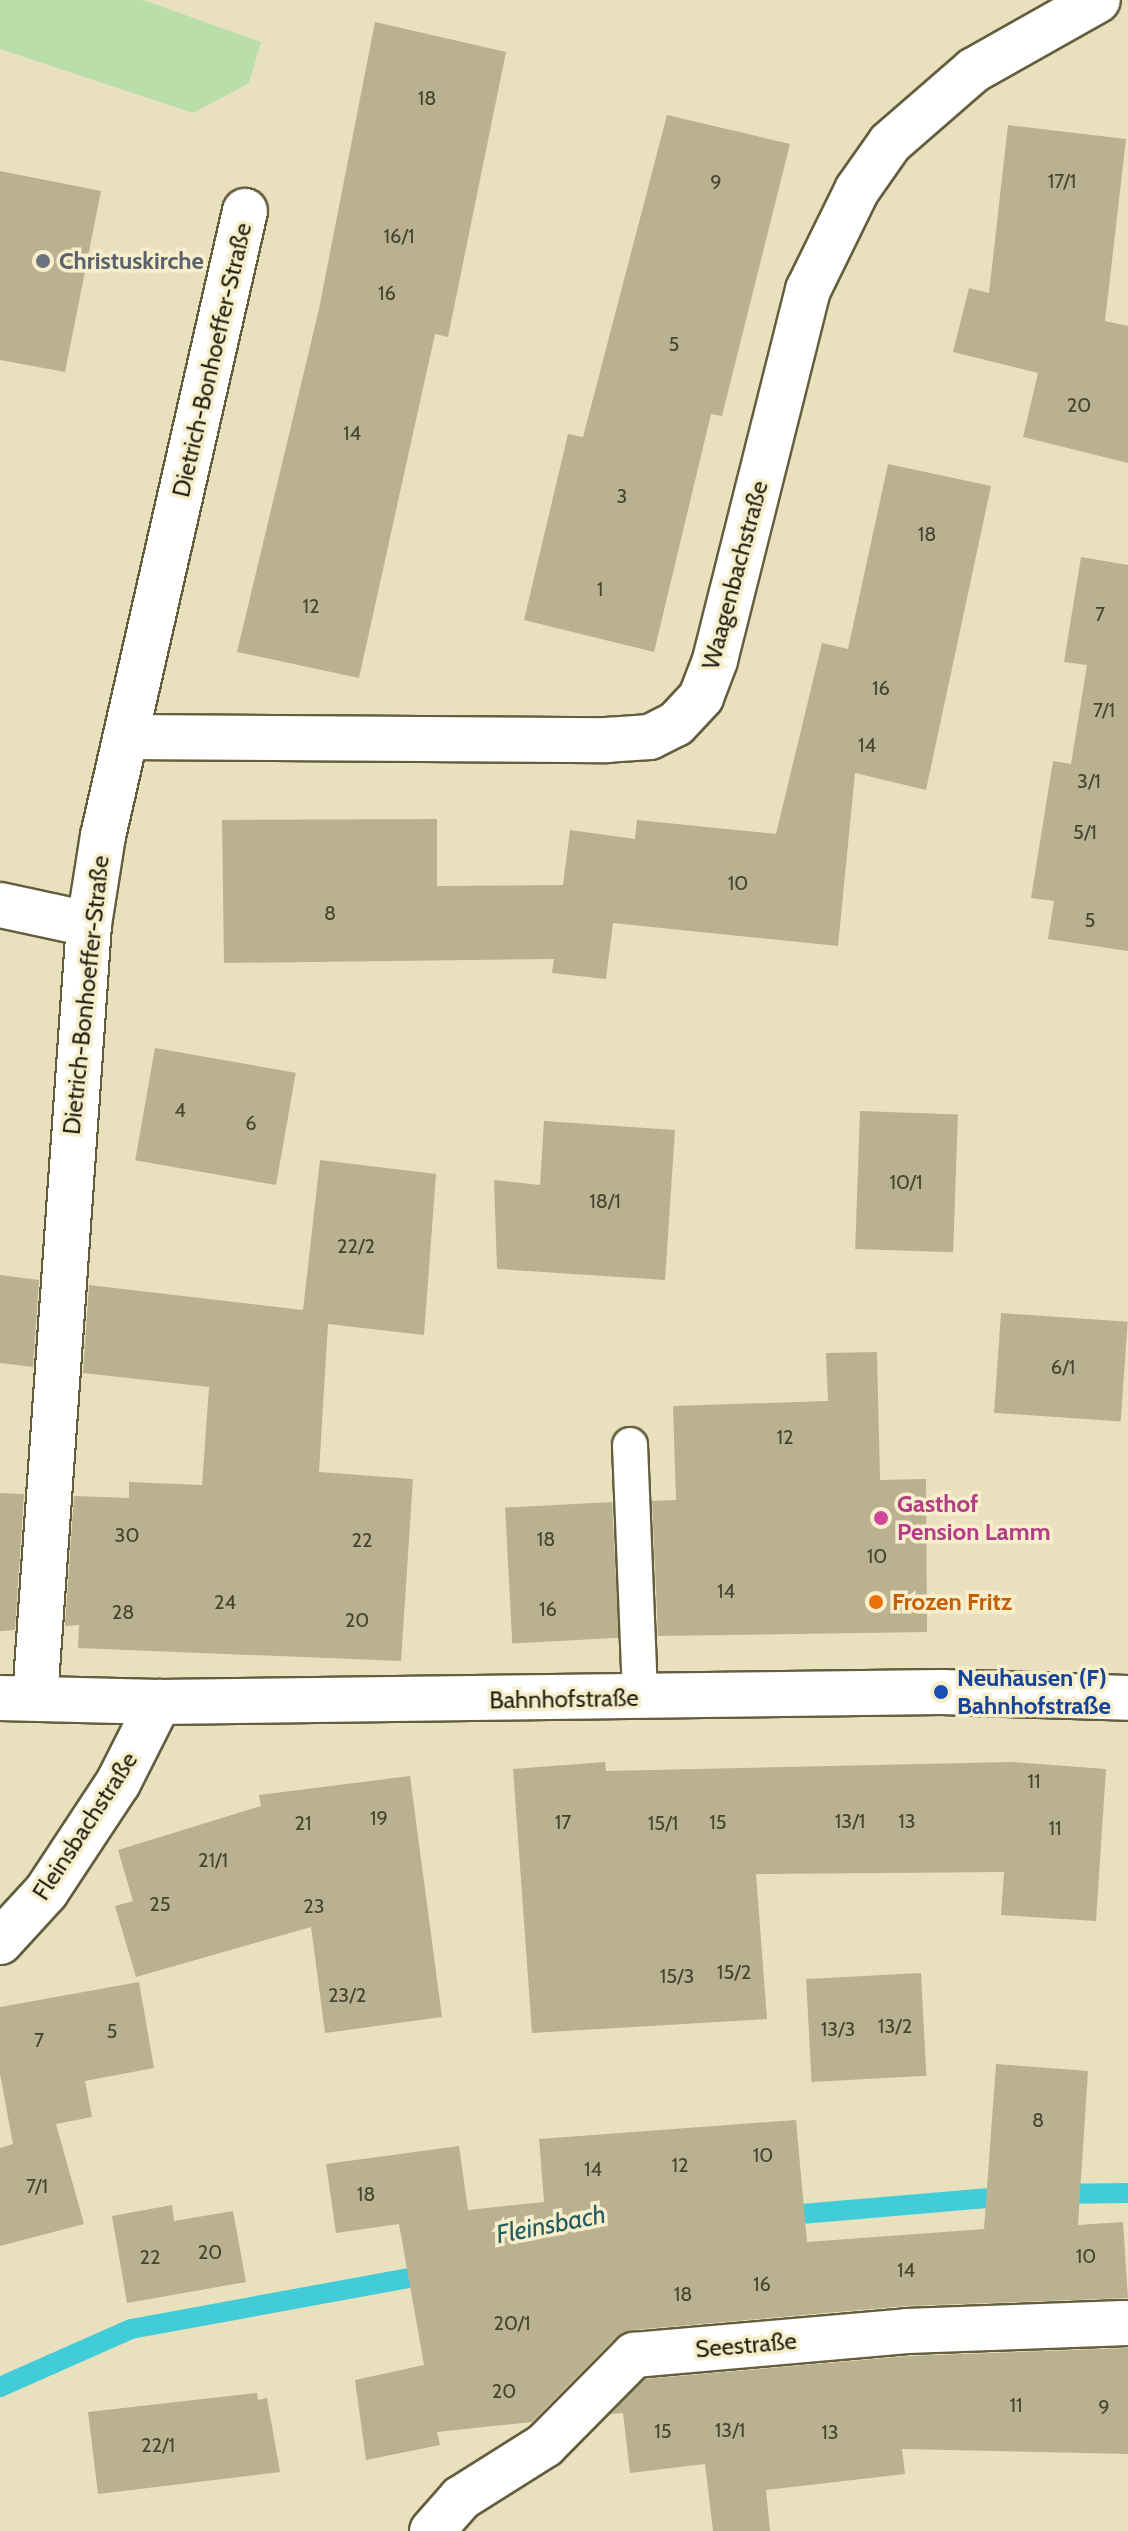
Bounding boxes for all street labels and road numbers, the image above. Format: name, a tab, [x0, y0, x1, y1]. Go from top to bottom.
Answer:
street label: Dietrich-Bonhoeffer-Straße	[166, 220, 258, 500]
street label: Waagenbachstraße	[696, 478, 774, 672]
street label: Dietrich-Bonhoeffer-Straße	[57, 854, 115, 1136]
street label: Bahnhofstraße	[489, 1683, 639, 1715]
street label: Fleinsbachstraße	[26, 1747, 144, 1905]
street label: Seestraße	[694, 2326, 798, 2364]

